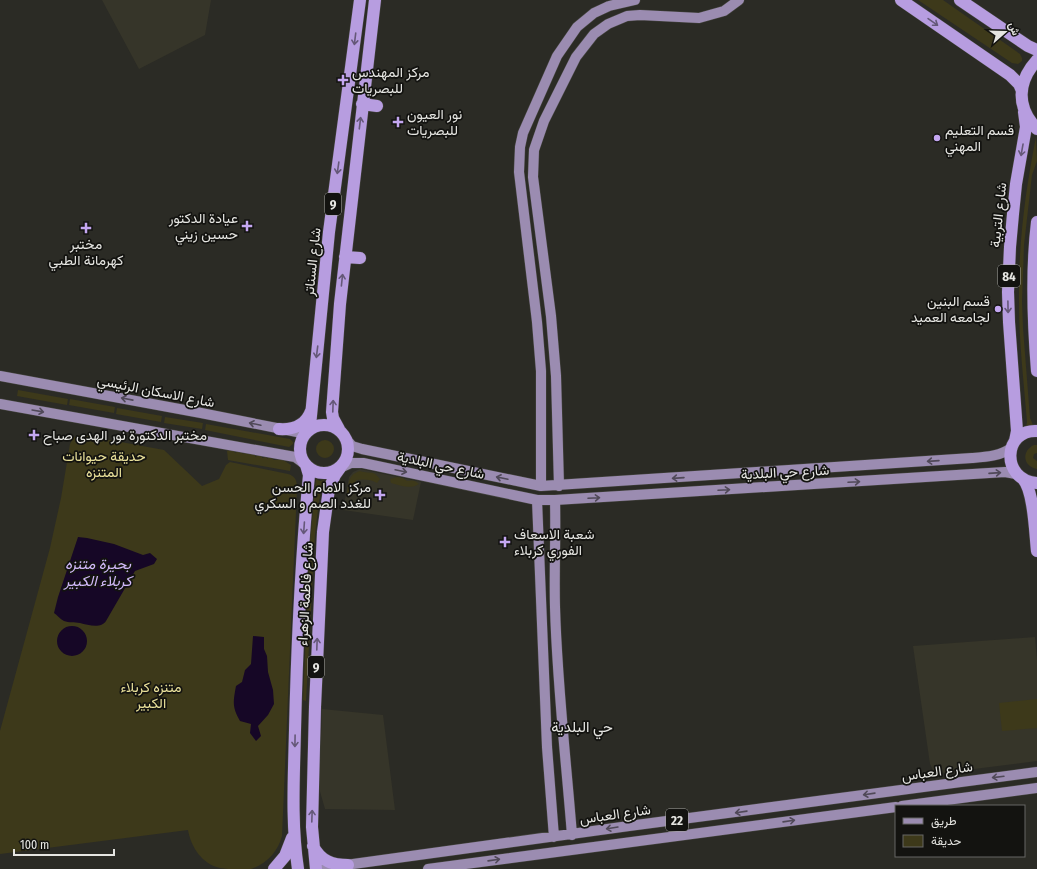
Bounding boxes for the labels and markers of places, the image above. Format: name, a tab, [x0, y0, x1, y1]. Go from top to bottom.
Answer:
place label: مركز المهندس للبصريات	[352, 64, 429, 97]
marker: مركز المهندس للبصريات	[337, 74, 349, 86]
place label: نور العيون للبصريات	[407, 106, 462, 139]
marker: نور العيون للبصريات	[392, 116, 404, 128]
place label: قسم التعليم المهني	[945, 122, 1014, 158]
marker: قسم التعليم المهني	[932, 133, 942, 143]
place label: عيادة الدكتور حسين زيني	[168, 210, 238, 246]
marker: عيادة الدكتور حسين زيني	[241, 220, 253, 232]
marker: مختبر كهرمانة الطبي	[80, 222, 92, 234]
place label: مختبر كهرمانة الطبي	[48, 236, 124, 272]
place label: قسم البنين لجامعه العميد	[911, 293, 990, 326]
marker: قسم البنين لجامعه العميد	[993, 304, 1003, 314]
place label: مختبر الدكتورة نور الهدى صباح	[43, 427, 207, 446]
marker: مختبر الدكتورة نور الهدى صباح	[28, 429, 40, 441]
place label: مركز الامام الحسن للغدد الصم و السكري	[255, 479, 371, 515]
marker: مركز الامام الحسن للغدد الصم و السكري	[374, 489, 386, 501]
place label: شعبة الاسعاف الفوري كربلاء	[514, 526, 595, 562]
marker: شعبة الاسعاف الفوري كربلاء	[499, 536, 511, 548]

